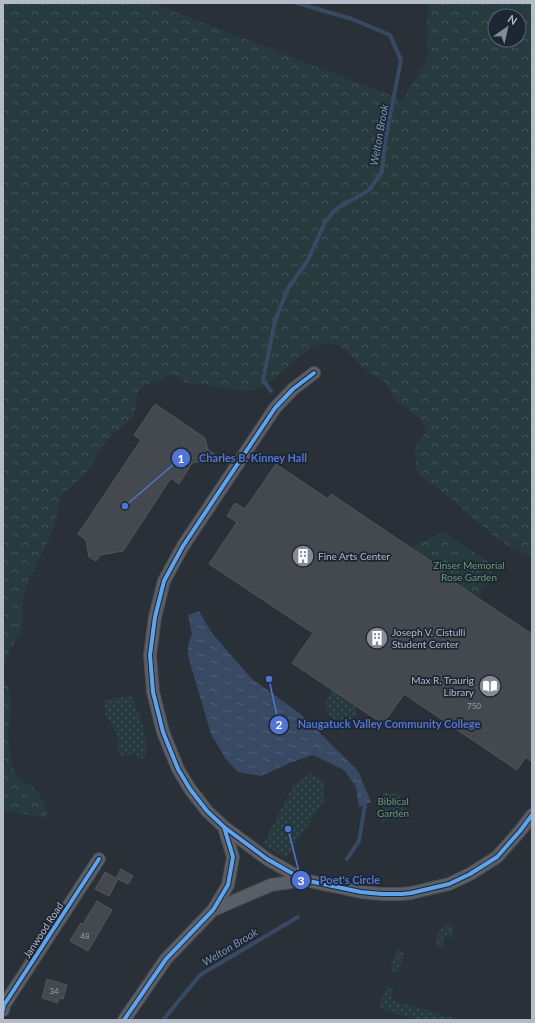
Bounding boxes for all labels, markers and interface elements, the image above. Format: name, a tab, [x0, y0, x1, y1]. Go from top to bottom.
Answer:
north arrow	[487, 8, 527, 48]
text: N	[506, 12, 520, 27]
water label: Welton Brook	[367, 102, 390, 167]
callout: Charles B. Kinney Hall	[171, 447, 315, 470]
text: 1	[178, 451, 185, 466]
text: Charles B. Kinney Hall	[199, 451, 307, 464]
building icon: Fine Arts Center	[290, 543, 316, 569]
place label: Fine Arts Center	[318, 550, 390, 562]
park label: Zinser Memorial Rose Garden	[433, 559, 505, 583]
building icon: Joseph V. Cistulli Student Center	[364, 625, 390, 651]
place label: Joseph V. Cistulli Student Center	[392, 626, 465, 650]
library icon: Max R. Traurig Library	[477, 673, 503, 699]
place label: Max R. Traurig Library	[411, 674, 475, 698]
house number: 750	[467, 701, 481, 711]
callout: Naugatuck Valley Community College	[269, 713, 489, 736]
text: 2	[276, 717, 283, 732]
text: Naugatuck Valley Community College	[298, 717, 480, 730]
park label: Biblical Garden	[377, 795, 409, 819]
callout: Poet's Circle	[291, 869, 388, 892]
text: 3	[298, 873, 305, 888]
text: Poet's Circle	[320, 873, 380, 886]
street label: Janwood Road	[21, 900, 65, 960]
water label: Welton Brook	[200, 925, 260, 968]
house number: 48	[80, 931, 90, 941]
house number: 34	[49, 986, 59, 996]

